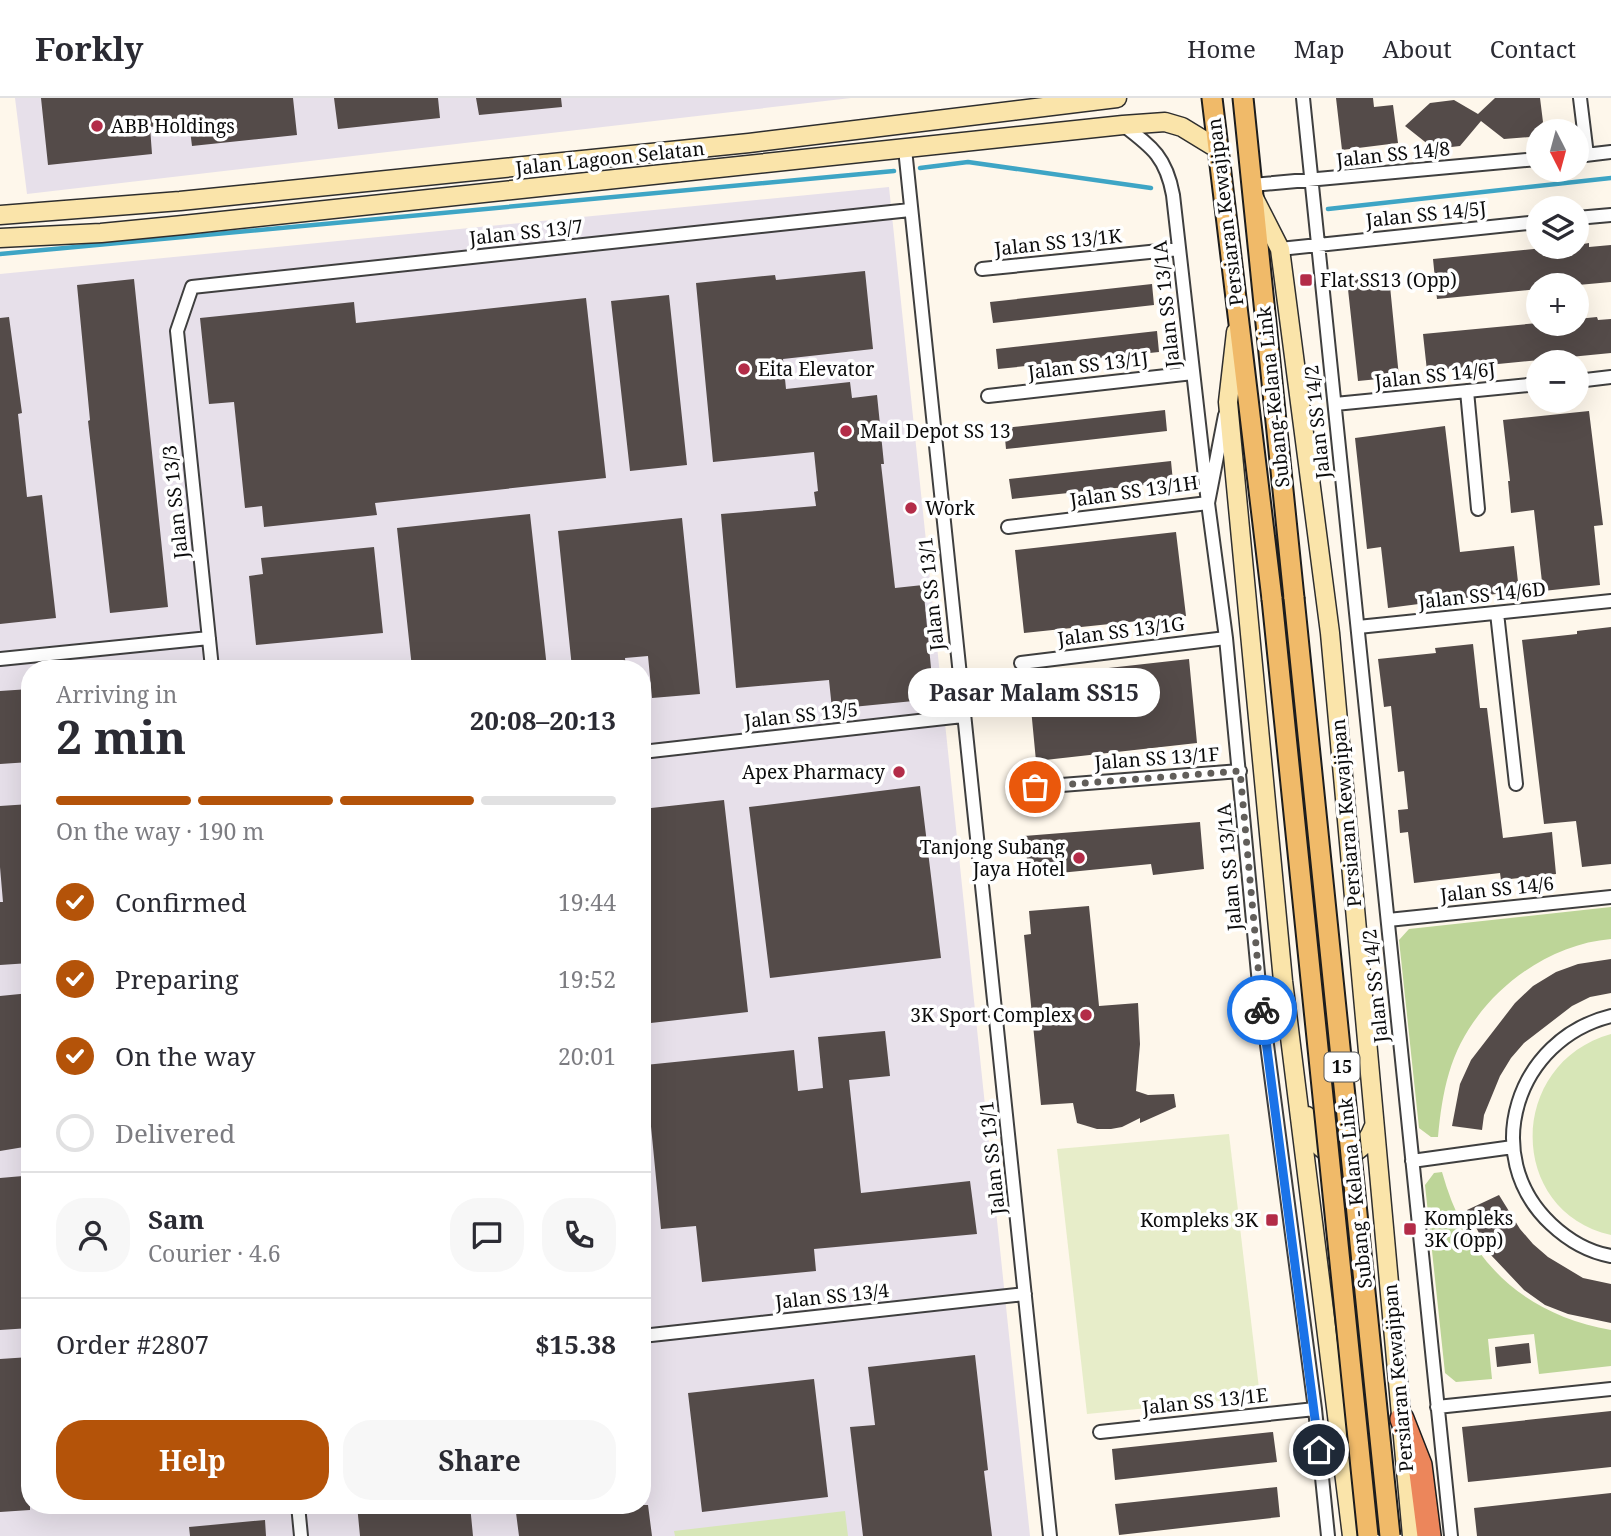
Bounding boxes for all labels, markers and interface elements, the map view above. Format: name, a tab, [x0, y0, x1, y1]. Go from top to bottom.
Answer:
text: Forkly	[35, 26, 143, 71]
text: Home	[1187, 32, 1256, 65]
text: Map	[1294, 32, 1345, 65]
text: About	[1383, 32, 1452, 65]
text: Contact	[1490, 32, 1576, 65]
place label: ABB Holdings	[111, 113, 235, 139]
street label: Persiaran Kewajipan	[1201, 117, 1249, 307]
marker: ABB Holdings	[89, 118, 105, 134]
north arrow	[1526, 119, 1589, 182]
map controls	[1526, 119, 1589, 413]
street label: Jalan Lagoon Selatan	[513, 135, 706, 181]
street label: Jalan SS 14/8	[1334, 135, 1451, 173]
street label: Jalan SS 14/5J	[1363, 195, 1488, 233]
button: layers	[1526, 196, 1589, 259]
street label: Jalan SS 13/7	[467, 213, 584, 251]
street label: Jalan SS 13/1K	[992, 222, 1123, 262]
street label: Jalan SS 13/1A	[1146, 239, 1186, 370]
place label: Flat SS13 (Opp)	[1320, 267, 1457, 293]
marker: Flat SS13 (Opp)	[1298, 272, 1314, 288]
button: +	[1526, 273, 1589, 336]
street label: Subang-Kelana Link	[1250, 304, 1295, 489]
street label: Jalan SS 13/1J	[1025, 345, 1150, 385]
button: −	[1526, 350, 1589, 413]
place label: Eita Elevator	[758, 356, 874, 382]
street label: Jalan SS 14/6J	[1372, 356, 1497, 394]
marker: Eita Elevator	[736, 361, 752, 377]
street label: Jalan SS 14/2	[1298, 364, 1336, 481]
place label: Mail Depot SS 13	[860, 418, 1011, 444]
marker: Mail Depot SS 13	[838, 423, 854, 439]
street label: Jalan SS 13/3	[156, 444, 194, 561]
street label: Jalan SS 13/1H	[1067, 469, 1200, 513]
place label: Work	[925, 495, 976, 521]
marker: Work	[903, 500, 919, 516]
street label: Jalan SS 13/1	[912, 536, 950, 653]
street label: Jalan SS 14/6D	[1416, 575, 1547, 615]
street label: Jalan SS 13/1G	[1055, 610, 1186, 652]
callout: Pasar Malam SS15	[909, 668, 1161, 717]
text: Pasar Malam SS15	[929, 676, 1139, 708]
text: Arriving in	[56, 678, 177, 710]
street label: Jalan SS 13/5	[742, 696, 859, 734]
text: 20:08–20:13	[470, 702, 616, 738]
text: 2 min	[56, 705, 186, 767]
street label: Persiaran Kewajipan	[1325, 718, 1367, 908]
street label: Jalan SS 13/1F	[1093, 741, 1220, 775]
pin	[1005, 757, 1065, 817]
place label: Apex Pharmacy	[742, 759, 885, 785]
marker: Apex Pharmacy	[891, 764, 907, 780]
icon: bag	[1016, 768, 1054, 806]
street label: Jalan SS 13/1A	[1210, 802, 1248, 933]
text: On the way · 190 m	[56, 815, 264, 847]
place label: Tanjong Subang Jaya Hotel	[920, 834, 1065, 882]
marker: Tanjong Subang Jaya Hotel	[1071, 850, 1087, 866]
street label: Jalan SS 14/6	[1438, 870, 1555, 908]
icon: check	[56, 883, 94, 921]
text: Confirmed	[115, 884, 247, 920]
text: 19:44	[558, 886, 616, 918]
street label: Jalan SS 14/2	[1356, 928, 1394, 1045]
icon: check	[56, 960, 94, 998]
text: Preparing	[115, 961, 239, 997]
text: 19:52	[558, 963, 616, 995]
courier	[1227, 975, 1297, 1045]
icon: bike	[1243, 991, 1281, 1029]
place label: 3K Sport Complex	[910, 1002, 1072, 1028]
marker: 3K Sport Complex	[1078, 1007, 1094, 1023]
icon: check	[56, 1037, 94, 1075]
text: On the way	[115, 1038, 255, 1074]
text: 20:01	[558, 1040, 616, 1072]
road number: 15	[1324, 1052, 1360, 1082]
street label: Subang - Kelana Link	[1332, 1095, 1378, 1290]
street label: Jalan SS 13/1	[973, 1100, 1011, 1217]
text: Delivered	[115, 1115, 235, 1151]
button: person	[56, 1198, 130, 1272]
button: chat	[450, 1198, 524, 1272]
button: phone	[542, 1198, 616, 1272]
text: Sam	[148, 1201, 204, 1237]
place label: Kompleks 3K (Opp)	[1424, 1205, 1513, 1253]
place label: Kompleks 3K	[1140, 1207, 1259, 1233]
marker: Kompleks 3K	[1264, 1212, 1280, 1228]
marker: Kompleks 3K (Opp)	[1402, 1221, 1418, 1237]
text: Courier · 4.6	[148, 1237, 281, 1269]
street label: Jalan SS 13/4	[773, 1277, 891, 1315]
street label: Persiaran Kewajipan	[1377, 1283, 1419, 1473]
text: Order #2807	[56, 1326, 209, 1362]
text: $15.38	[535, 1326, 616, 1362]
street label: Jalan SS 13/1E	[1140, 1381, 1269, 1421]
button: Help	[56, 1420, 329, 1500]
button: Share	[343, 1420, 616, 1500]
pin	[1289, 1420, 1349, 1480]
icon: home	[1300, 1431, 1338, 1469]

